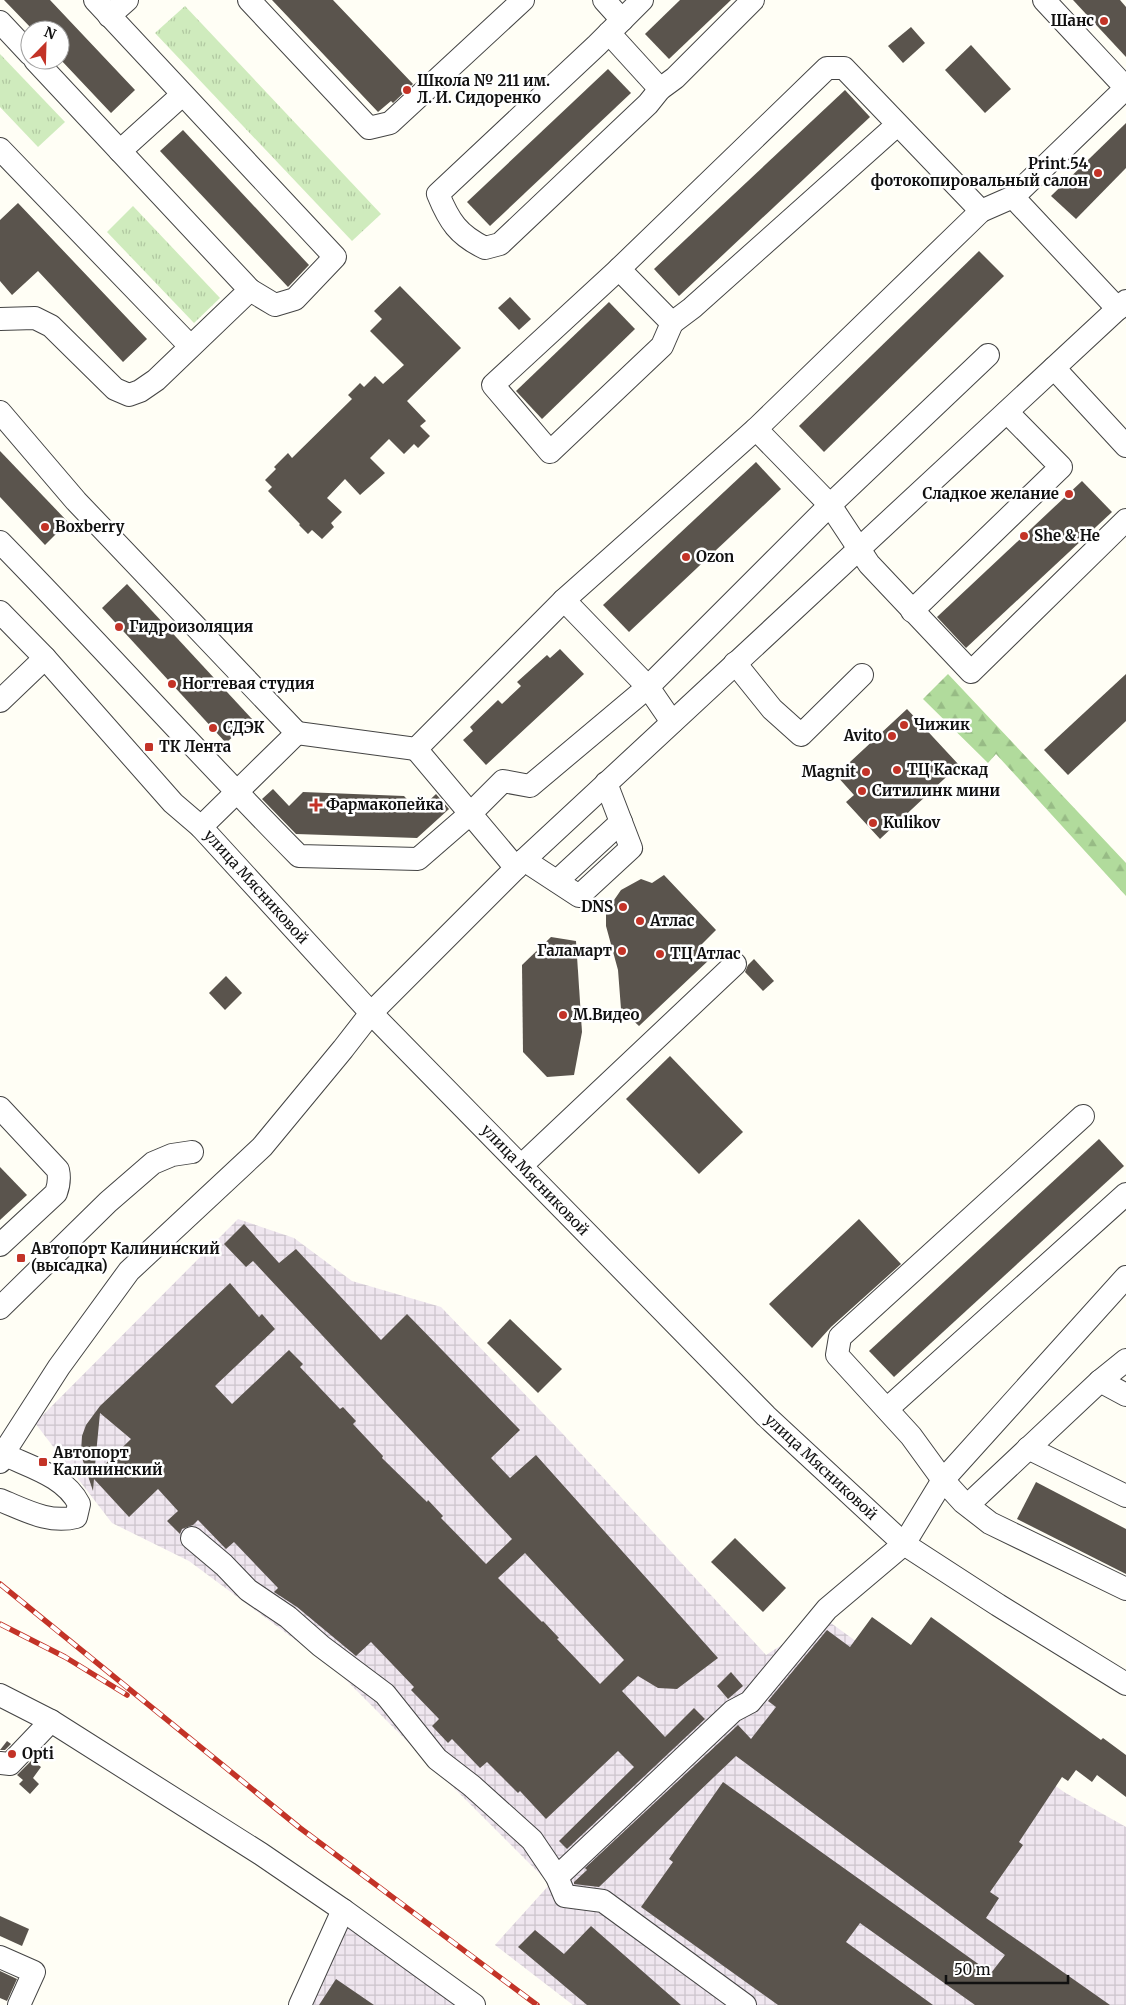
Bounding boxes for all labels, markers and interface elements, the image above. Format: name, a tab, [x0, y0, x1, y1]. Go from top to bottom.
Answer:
place label: Шанс	[1050, 11, 1094, 30]
marker: Шанс	[1098, 15, 1110, 27]
north arrow	[20, 20, 70, 70]
text: N	[41, 23, 59, 43]
place label: Школа № 211 им. Л. И. Сидоренко	[417, 71, 550, 107]
marker: Школа № 211 им. Л. И. Сидоренко	[401, 84, 413, 96]
place label: Print.54 фотокопировальный салон	[871, 154, 1088, 190]
marker: Print.54 фотокопировальный салон	[1092, 167, 1104, 179]
place label: Сладкое желание	[922, 484, 1059, 503]
marker: Сладкое желание	[1063, 488, 1075, 500]
place label: Boxberry	[55, 517, 125, 536]
marker: Boxberry	[39, 521, 51, 533]
place label: She & He	[1034, 526, 1100, 545]
marker: She & He	[1018, 530, 1030, 542]
place label: Ozon	[696, 547, 734, 566]
marker: Ozon	[680, 551, 692, 563]
place label: Гидроизоляция	[129, 617, 253, 636]
marker: Гидроизоляция	[113, 621, 125, 633]
place label: Ногтевая студия	[182, 674, 315, 693]
marker: Ногтевая студия	[166, 678, 178, 690]
place label: Чижик	[914, 715, 970, 734]
place label: СДЭК	[223, 718, 265, 737]
marker: Чижик	[898, 719, 910, 731]
marker: СДЭК	[207, 722, 219, 734]
place label: Avito	[843, 726, 882, 745]
marker: Avito	[886, 730, 898, 742]
place label: ТК Лента	[159, 737, 232, 756]
marker: ТК Лента	[143, 741, 155, 753]
place label: ТЦ Каскад	[907, 760, 988, 779]
place label: Magnit	[802, 762, 856, 781]
marker: ТЦ Каскад	[891, 764, 903, 776]
marker: Magnit	[860, 766, 872, 778]
place label: Ситилинк мини	[872, 781, 1001, 800]
marker: Ситилинк мини	[856, 785, 868, 797]
place label: Фармакопейка	[326, 795, 444, 814]
marker: Фармакопейка	[310, 799, 322, 811]
place label: Kulikov	[883, 813, 941, 832]
marker: Kulikov	[867, 817, 879, 829]
street label: улица Мясниковой	[200, 826, 313, 948]
place label: DNS	[581, 897, 613, 916]
marker: DNS	[617, 901, 629, 913]
place label: Атлас	[649, 911, 695, 930]
marker: Атлас	[634, 915, 646, 927]
place label: Галамарт	[537, 941, 612, 960]
place label: ТЦ Атлас	[670, 944, 741, 963]
marker: Галамарт	[616, 945, 628, 957]
marker: ТЦ Атлас	[654, 948, 666, 960]
place label: М.Видео	[573, 1005, 640, 1024]
marker: М.Видео	[557, 1009, 569, 1021]
street label: улица Мясниковой	[477, 1120, 593, 1239]
place label: Автопорт Калининский (высадка)	[30, 1239, 220, 1275]
marker: Автопорт Калининский (высадка)	[15, 1252, 27, 1264]
street label: улица Мясниковой	[761, 1409, 882, 1524]
place label: Автопорт Калининский	[52, 1443, 163, 1479]
marker: Автопорт Калининский	[37, 1456, 49, 1468]
place label: Opti	[22, 1744, 54, 1763]
marker: Opti	[6, 1748, 18, 1760]
scale bar	[946, 1952, 1068, 1984]
text: 50 m	[954, 1960, 991, 1979]

